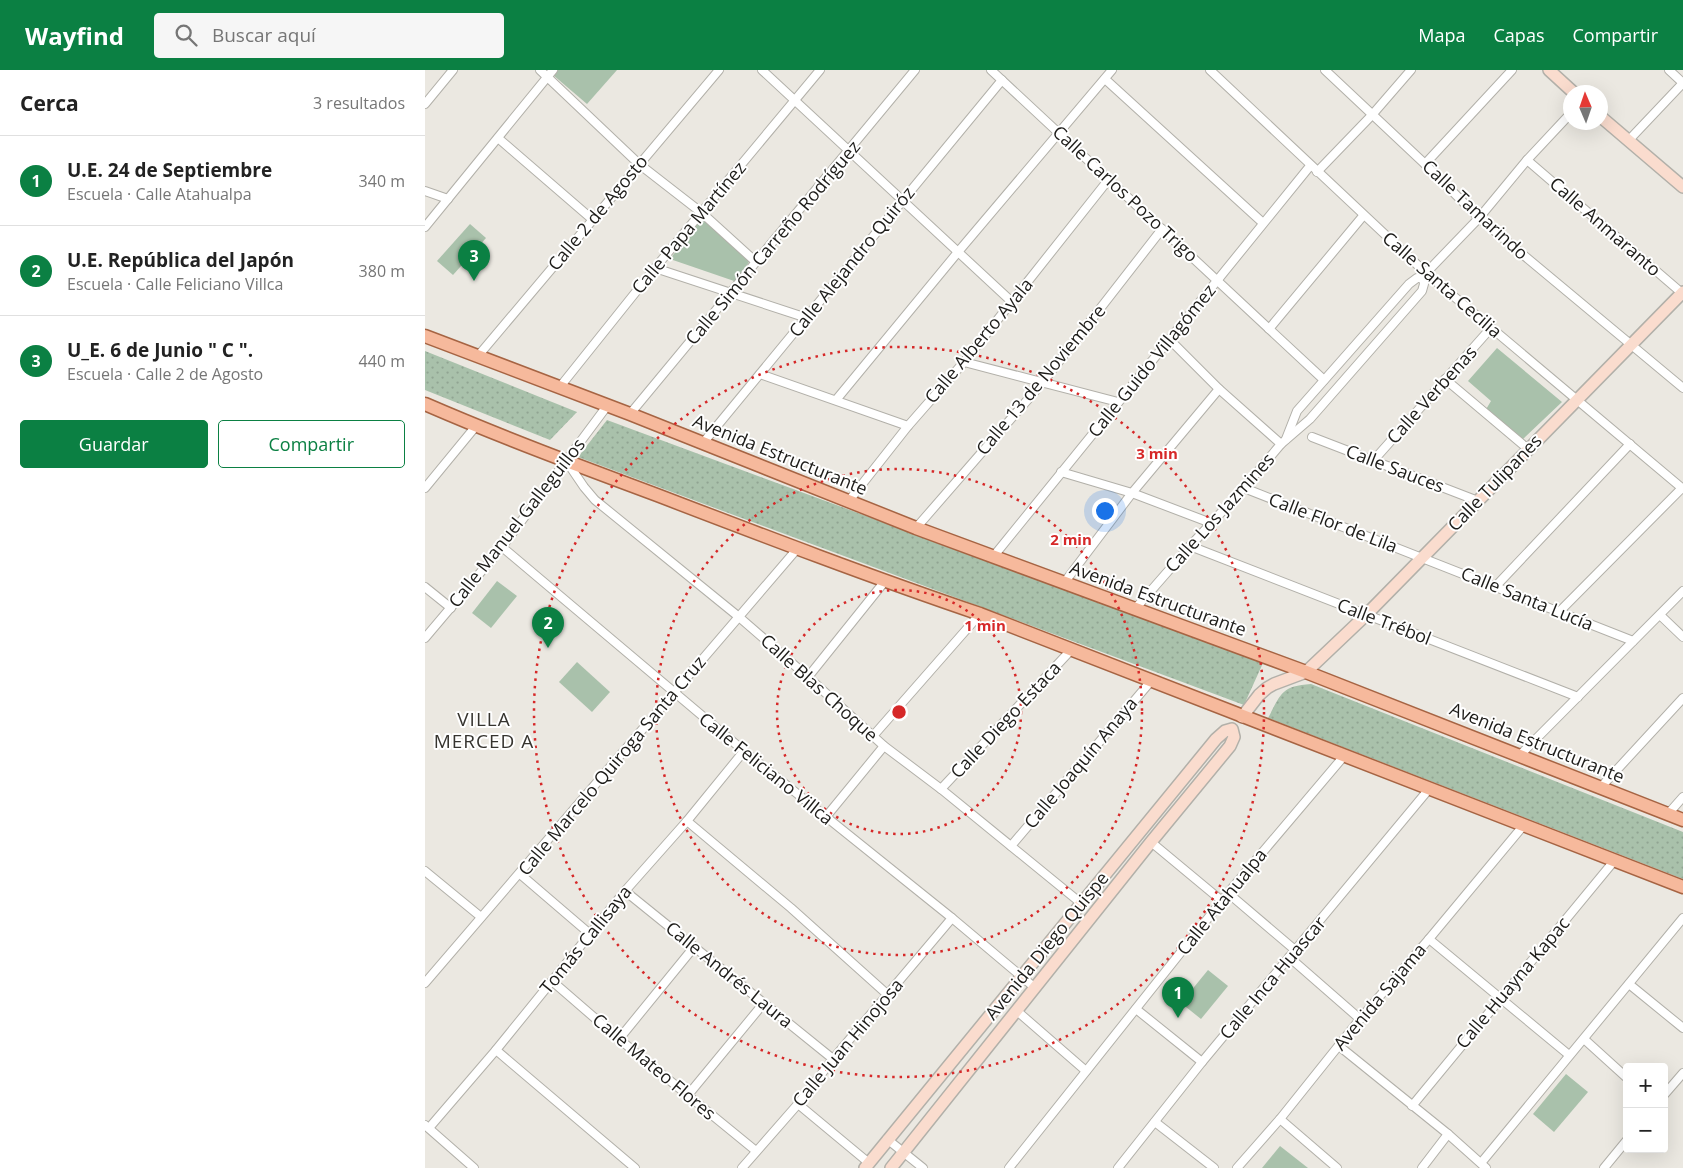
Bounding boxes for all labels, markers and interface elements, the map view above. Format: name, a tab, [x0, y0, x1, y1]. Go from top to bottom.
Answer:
search box	[154, 13, 504, 58]
text: Wayfind	[25, 19, 124, 52]
icon: search	[172, 21, 200, 49]
text: Buscar aquí	[212, 22, 316, 48]
text: Mapa	[1418, 23, 1466, 47]
text: Capas	[1494, 23, 1544, 47]
text: Compartir	[1572, 23, 1658, 47]
north arrow	[1563, 85, 1608, 130]
text: Cerca	[20, 89, 79, 117]
text: 3 resultados	[313, 92, 405, 114]
street label: Calle Carlos Pozo Trigo	[1048, 120, 1204, 267]
street label: Calle Simón Carreño Rodríguez	[680, 135, 865, 350]
street label: Calle 2 de Agosto	[542, 150, 653, 275]
street label: Calle Tamarindo	[1418, 154, 1534, 265]
street label: Calle Papa Martínez	[626, 156, 751, 299]
text: U.E. 24 de Septiembre	[67, 157, 272, 183]
text: 1	[31, 170, 41, 192]
text: 340 m	[359, 170, 405, 192]
street label: Calle Anmaranto	[1545, 171, 1666, 281]
street label: Calle Alejandro Quiróz	[783, 181, 919, 342]
text: Escuela · Calle Atahualpa	[67, 183, 252, 205]
street label: Calle Santa Cecilia	[1378, 226, 1507, 343]
pin: 3	[458, 240, 490, 281]
text: U.E. República del Japón	[67, 247, 294, 273]
text: 2	[31, 260, 41, 282]
text: 380 m	[359, 260, 405, 282]
text: Escuela · Calle Feliciano Villca	[67, 273, 283, 295]
street label: Calle Alberto Ayala	[919, 273, 1038, 408]
street label: Calle Guido Villagómez	[1082, 279, 1221, 442]
street label: Calle 13 de Noviembre	[970, 299, 1110, 460]
text: U_E. 6 de Junio " C ".	[67, 337, 253, 363]
street label: Calle Verbenas	[1381, 340, 1482, 448]
text: 3	[31, 350, 41, 372]
text: 440 m	[359, 350, 405, 372]
text: Escuela · Calle 2 de Agosto	[67, 363, 263, 385]
street label: Avenida Estructurante	[690, 408, 871, 500]
button: Guardar	[20, 420, 208, 468]
button: Compartir	[218, 420, 405, 468]
street label: Calle Tulipanes	[1442, 429, 1547, 536]
street label: Calle Manuel Galleguillos	[442, 433, 590, 612]
street label: Calle Sauces	[1343, 438, 1448, 498]
text: 3 min	[1136, 443, 1178, 463]
street label: Calle Los Jazmines	[1159, 447, 1279, 577]
street label: Calle Flor de Lila	[1265, 486, 1401, 558]
your location	[1092, 498, 1118, 524]
text: 2 min	[1050, 529, 1092, 549]
street label: Avenida Estructurante	[1067, 555, 1250, 641]
street label: Calle Santa Lucía	[1458, 561, 1597, 636]
street label: Calle Trébol	[1334, 592, 1435, 650]
pin: 2	[532, 607, 564, 648]
text: 1 min	[964, 615, 1006, 635]
street label: Calle Blas Choque	[756, 628, 883, 746]
street label: Calle Marcelo Quiroga Santa Cruz	[512, 650, 710, 880]
street label: Calle Diego Estaca	[945, 656, 1066, 783]
street label: Calle Joaquín Anaya	[1018, 692, 1142, 833]
street label: Avenida Estructurante	[1447, 696, 1628, 788]
centre of rings	[890, 703, 908, 721]
district label: VILLA MERCED A	[434, 706, 534, 754]
street label: Calle Feliciano Villca	[694, 707, 839, 830]
street label: Calle Atahualpa	[1171, 843, 1272, 960]
street label: Avenida Diego Quispe	[979, 866, 1113, 1024]
street label: Tomás Callisaya	[534, 880, 636, 999]
street label: Calle Inca Huascar	[1214, 910, 1331, 1044]
street label: Calle Huayna Kapac	[1450, 911, 1575, 1053]
street label: Calle Andrés Laura	[661, 915, 798, 1033]
street label: Avenida Sajama	[1327, 938, 1431, 1055]
street label: Calle Juan Hinojosa	[786, 973, 908, 1112]
pin: 1	[1162, 977, 1194, 1018]
street label: Calle Mateo Flores	[588, 1008, 721, 1125]
map controls	[1623, 1063, 1668, 1153]
button: +	[1623, 1063, 1668, 1108]
button: −	[1623, 1108, 1668, 1153]

